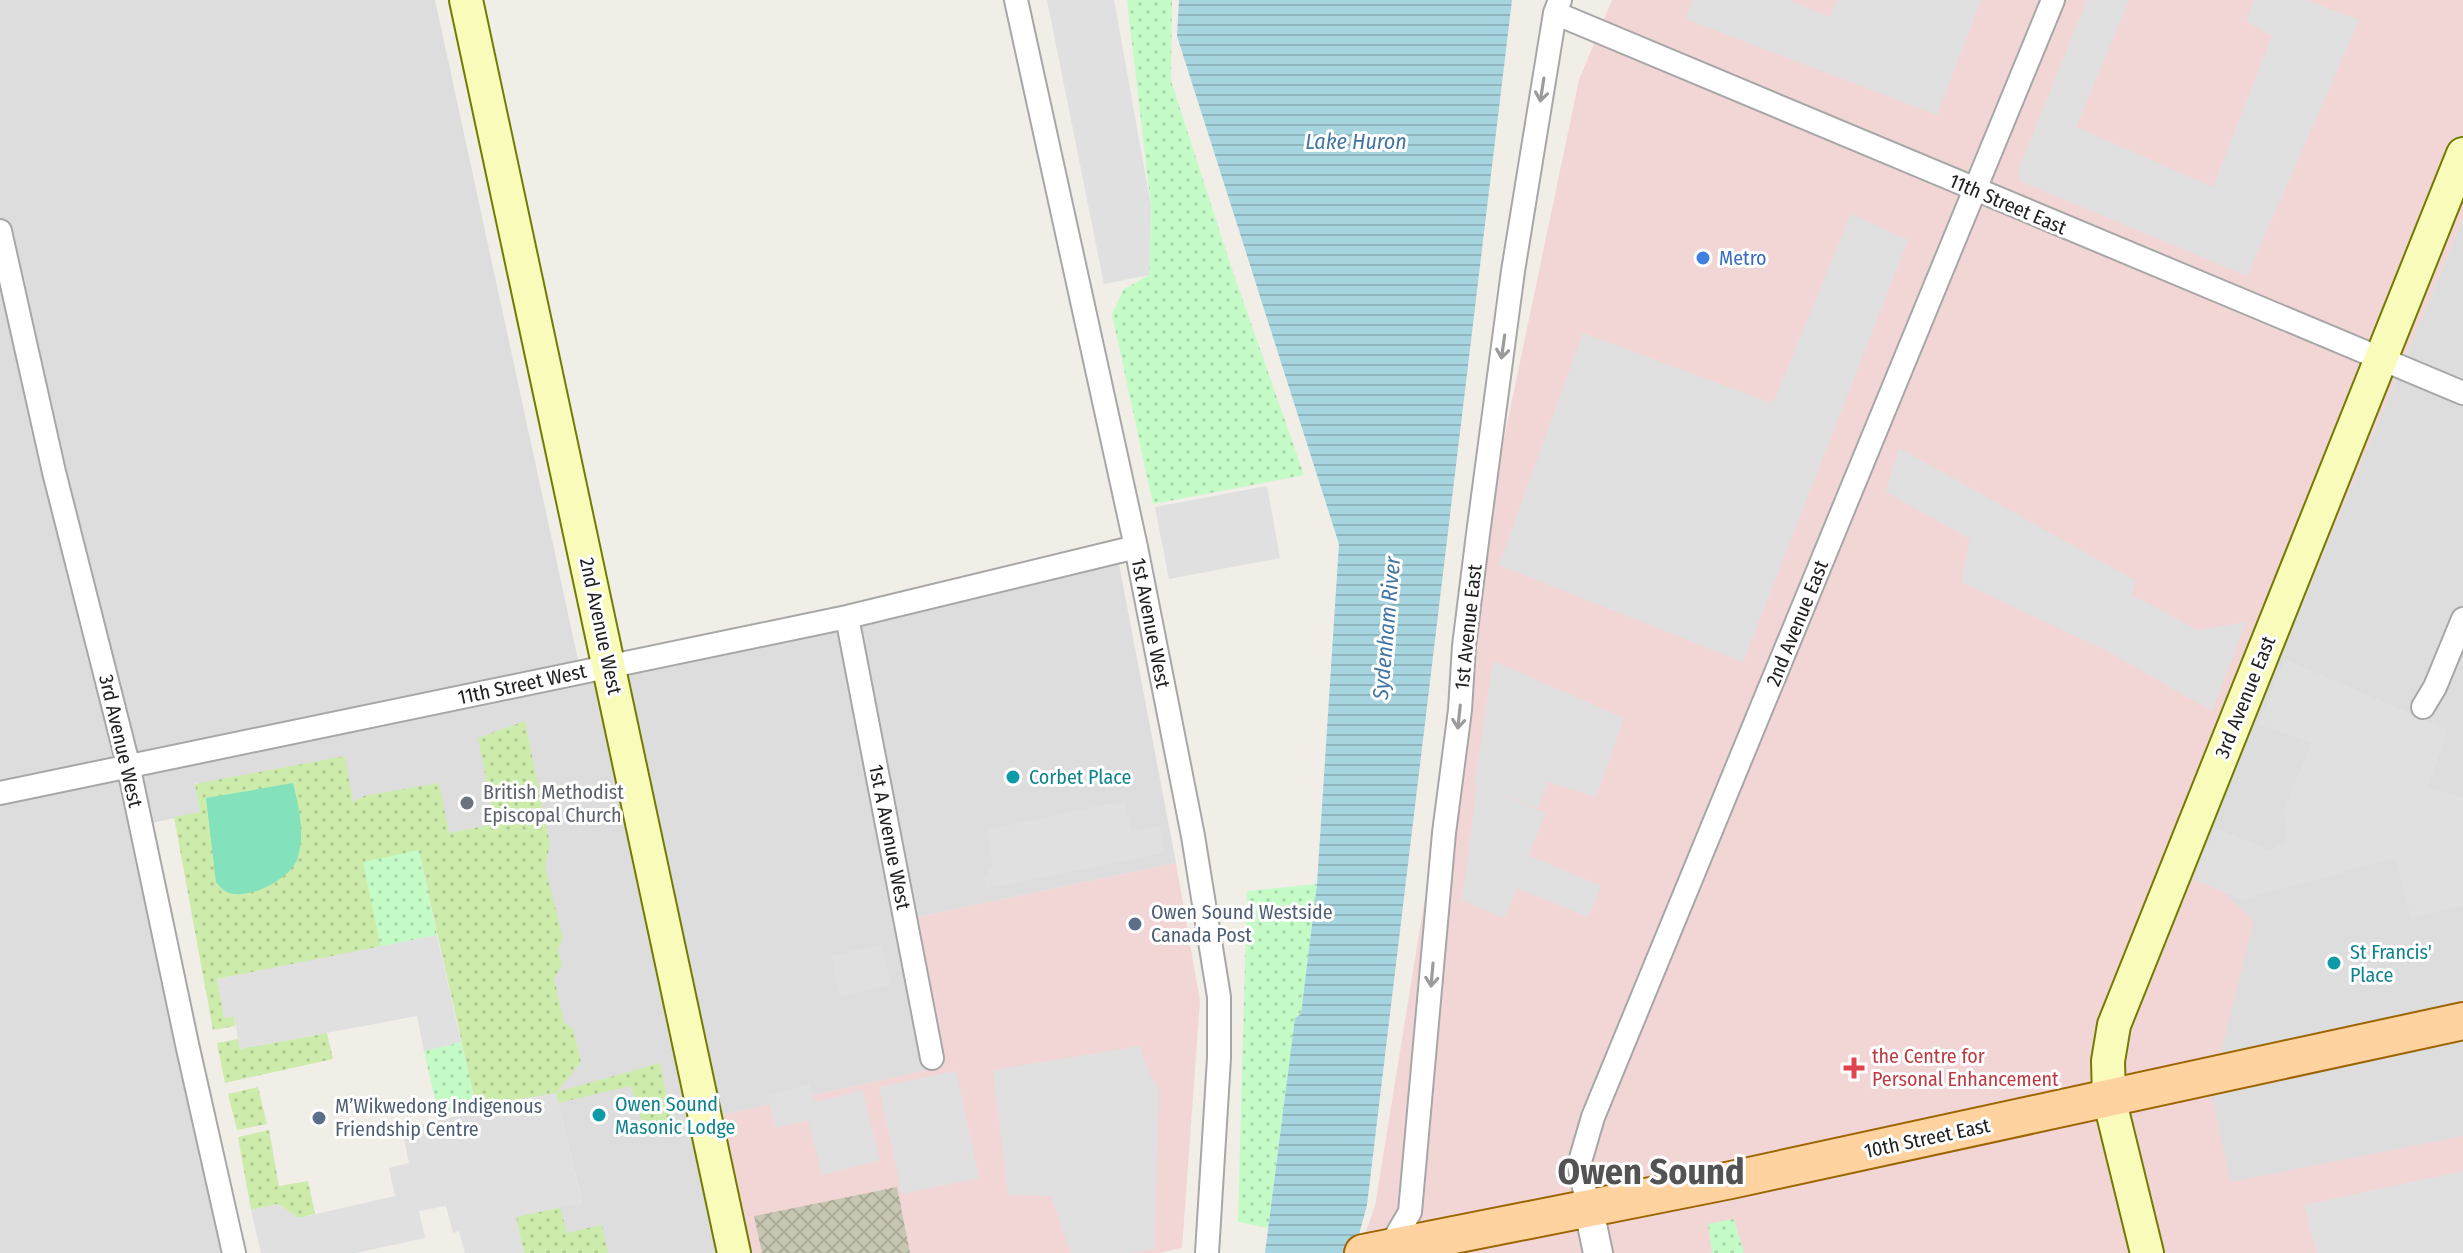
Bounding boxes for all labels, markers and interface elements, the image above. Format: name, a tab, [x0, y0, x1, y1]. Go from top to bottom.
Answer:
one-way arrow	[1534, 77, 1549, 102]
water label: Lake Huron	[1305, 128, 1407, 155]
street label: 11th Street East	[1946, 169, 2071, 240]
place label: Metro	[1719, 246, 1767, 270]
marker: Metro	[1694, 249, 1712, 267]
one-way arrow	[1495, 334, 1510, 359]
water label: Sydenham River	[1367, 554, 1406, 702]
street label: 2nd Avenue West	[575, 555, 627, 697]
street label: 1st Avenue West	[1127, 556, 1175, 691]
street label: 2nd Avenue East	[1761, 556, 1833, 689]
street label: 1st Avenue East	[1449, 563, 1487, 691]
street label: 3rd Avenue East	[2210, 632, 2281, 762]
street label: 11th Street West	[456, 659, 589, 709]
street label: 3rd Avenue West	[94, 672, 148, 810]
one-way arrow	[1452, 703, 1467, 729]
street label: 1st A Avenue West	[864, 762, 916, 912]
place label: Corbet Place	[1029, 765, 1131, 789]
marker: Corbet Place	[1004, 768, 1022, 786]
place label: British Methodist Episcopal Church	[483, 780, 624, 827]
marker: British Methodist Episcopal Church	[458, 794, 476, 812]
place label: Owen Sound Westside Canada Post	[1151, 900, 1333, 947]
marker: Owen Sound Westside Canada Post	[1126, 915, 1144, 933]
place label: St Francis' Place	[2350, 940, 2432, 987]
marker: St Francis' Place	[2325, 954, 2343, 972]
one-way arrow	[1424, 961, 1439, 988]
place label: the Centre for Personal Enhancement	[1872, 1044, 2059, 1091]
marker: the Centre for Personal Enhancement	[1843, 1057, 1865, 1079]
place label: Owen Sound Masonic Lodge	[615, 1092, 735, 1139]
place label: M’Wikwedong Indigenous Friendship Centre	[335, 1094, 542, 1141]
marker: Owen Sound Masonic Lodge	[590, 1106, 608, 1124]
marker: M’Wikwedong Indigenous Friendship Centre	[310, 1109, 328, 1127]
street label: 10th Street East	[1862, 1113, 1992, 1163]
district label: Owen Sound	[1557, 1150, 1745, 1194]

